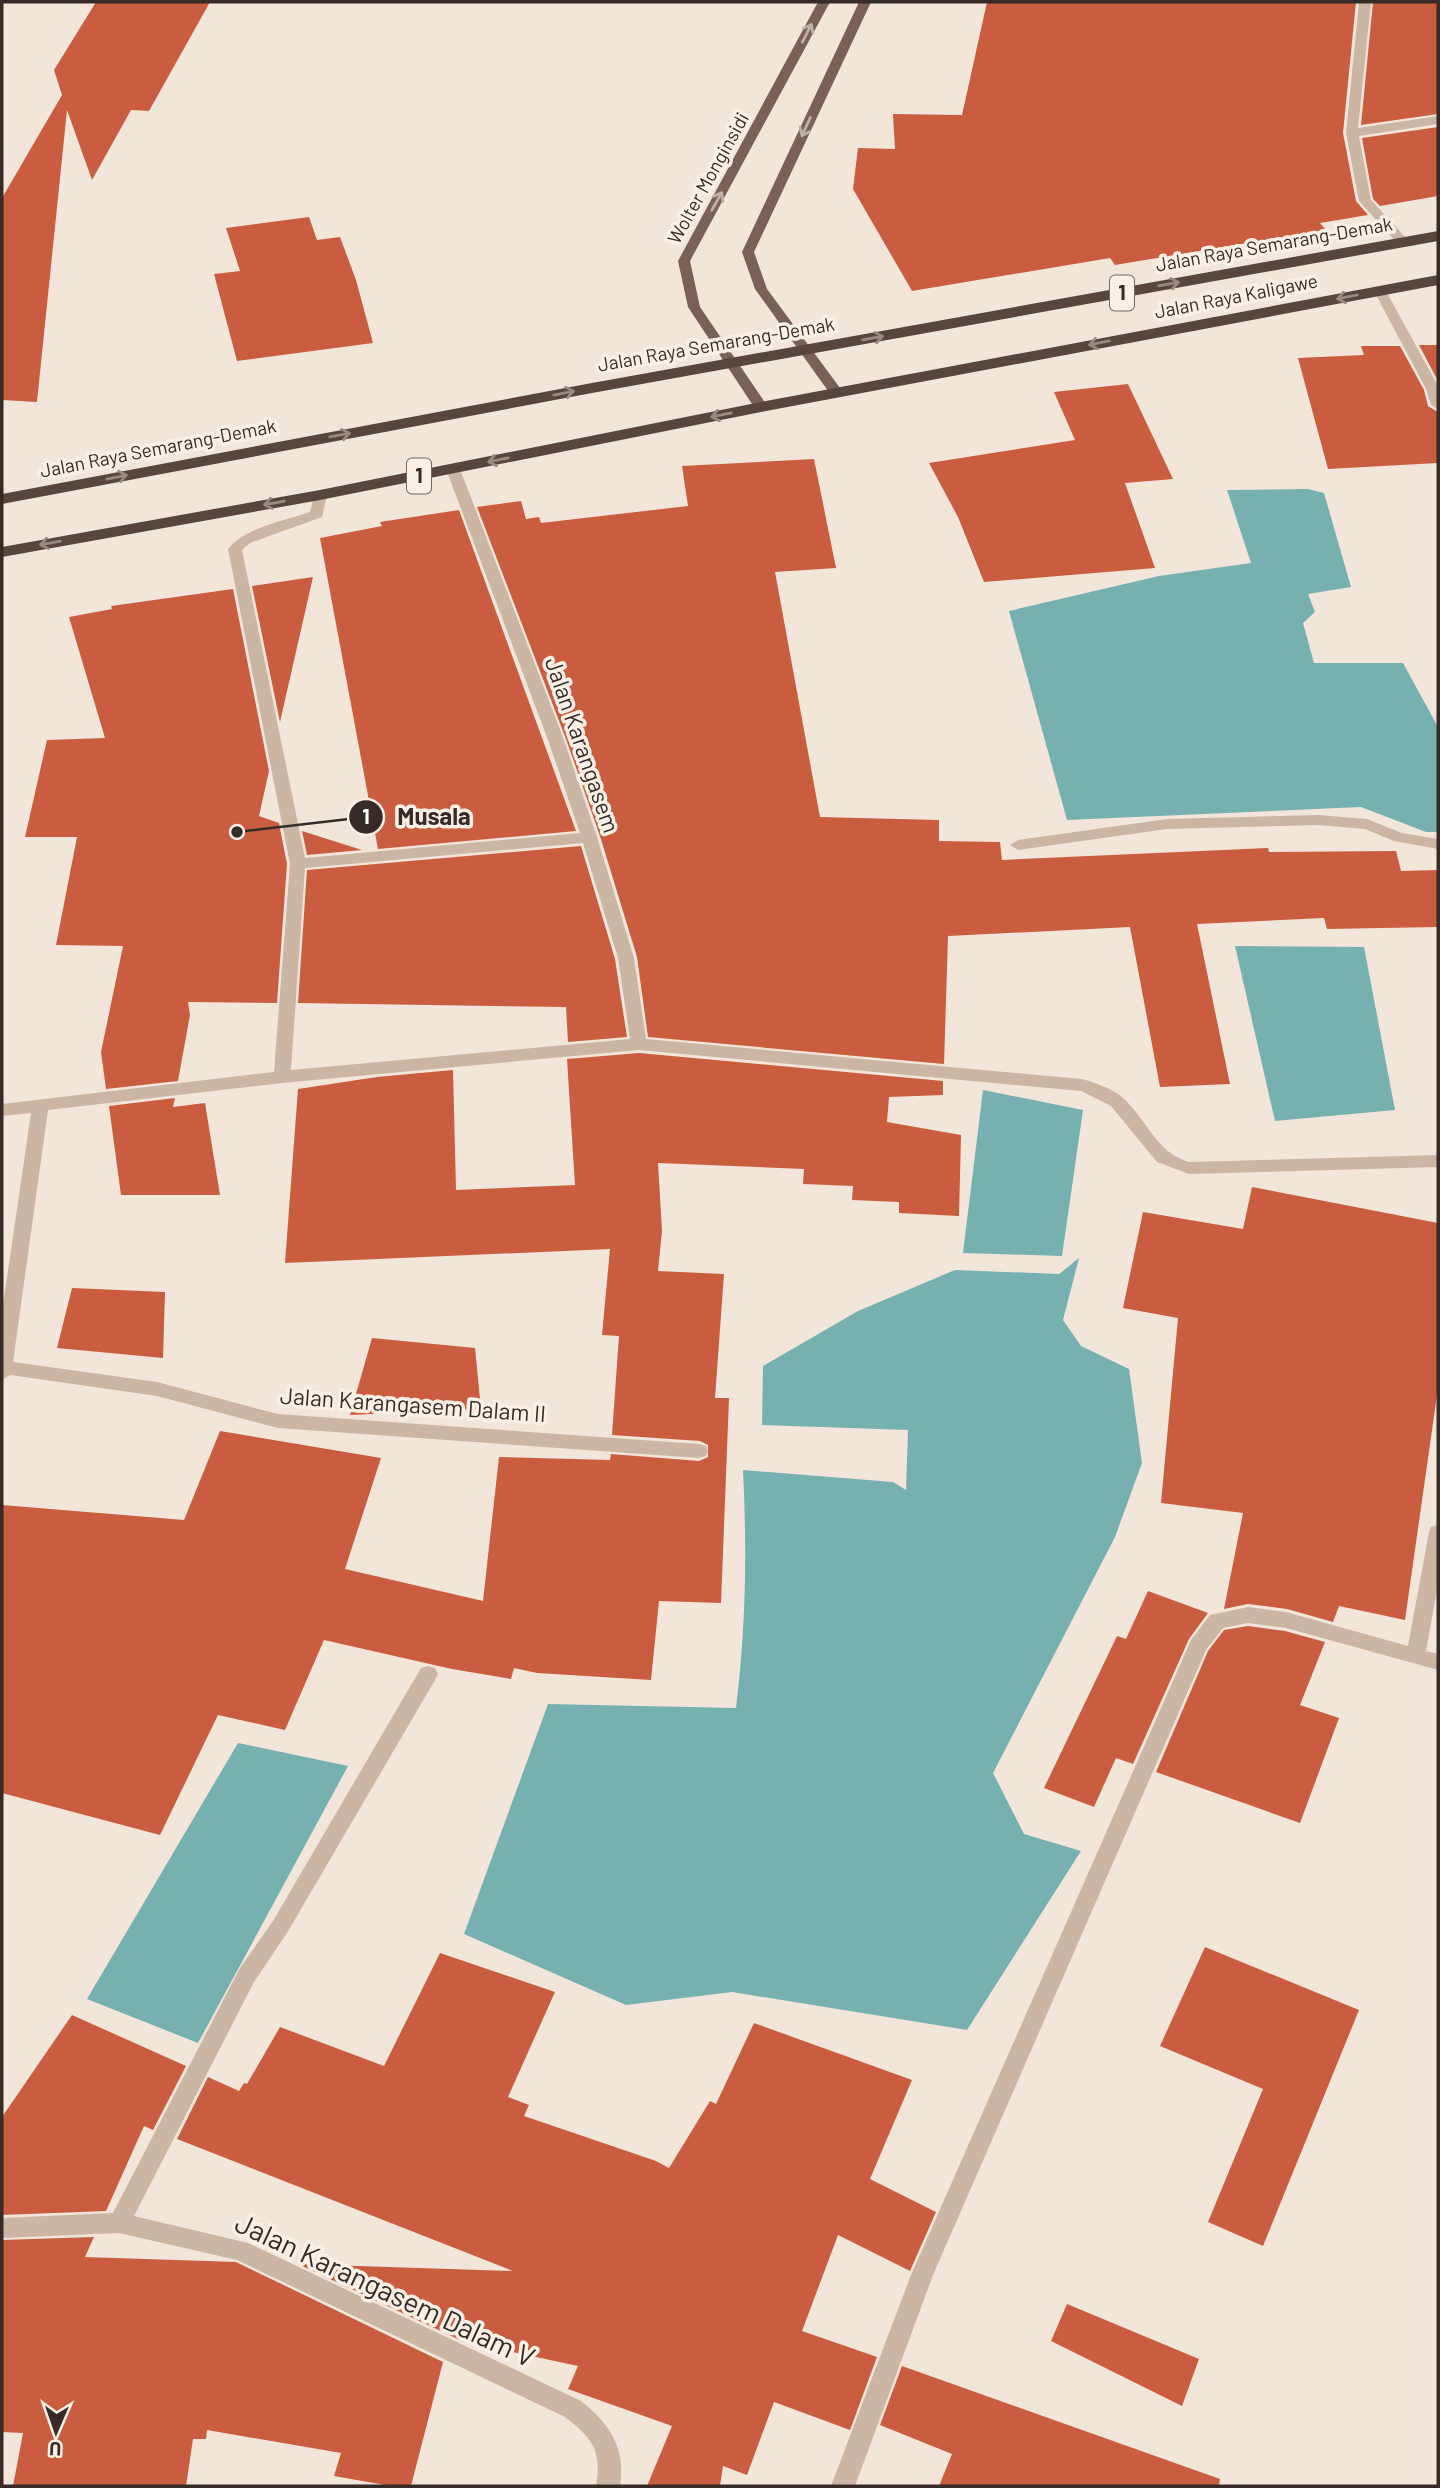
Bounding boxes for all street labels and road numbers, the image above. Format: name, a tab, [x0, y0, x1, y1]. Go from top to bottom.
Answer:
street label: Wolter Monginsidi	[662, 108, 753, 247]
street label: Jalan Raya Semarang-Demak	[1154, 211, 1394, 276]
street label: Jalan Raya Kaligawe	[1152, 268, 1320, 323]
road number: 1	[1110, 276, 1134, 310]
street label: Jalan Raya Semarang-Demak	[596, 311, 836, 376]
street label: Jalan Raya Semarang-Demak	[38, 413, 278, 482]
road number: 1	[407, 458, 431, 494]
street label: Jalan Karangasem	[540, 653, 626, 836]
street label: Jalan Karangasem Dalam II	[279, 1381, 547, 1427]
street label: Jalan Karangasem Dalam V	[230, 2205, 541, 2374]

